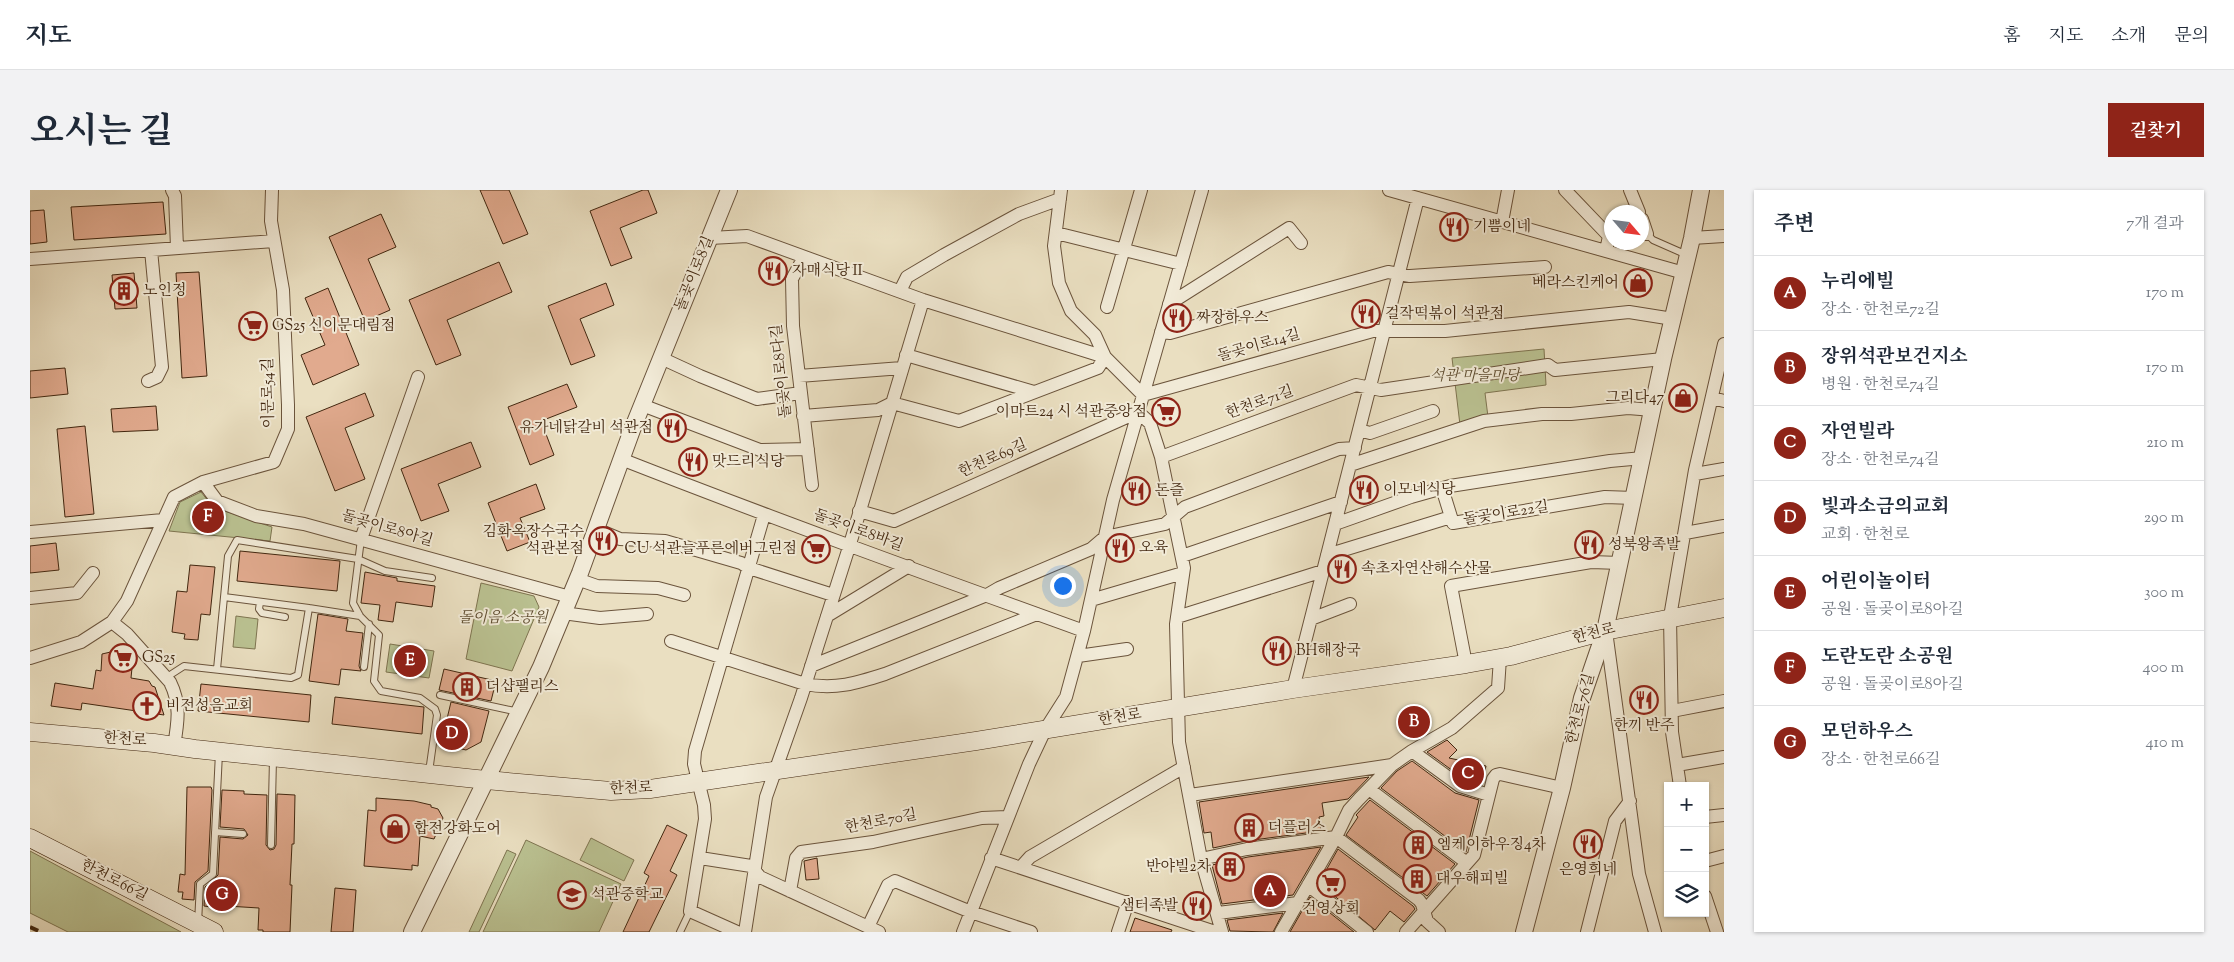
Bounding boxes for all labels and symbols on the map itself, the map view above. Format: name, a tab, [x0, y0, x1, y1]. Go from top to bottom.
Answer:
north arrow	[1604, 205, 1649, 250]
restaurant icon: 기쁨이네	[1439, 212, 1469, 242]
place label: 기쁨이네	[1473, 217, 1531, 238]
street label: 돌곶이로8길	[670, 233, 720, 315]
restaurant icon: 자매식당Ⅱ	[758, 256, 788, 286]
place label: 자매식당Ⅱ	[792, 261, 865, 282]
shop icon: 베라스킨케어	[1623, 268, 1653, 298]
place label: 베라스킨케어	[1532, 273, 1619, 294]
building icon: 노인정	[109, 276, 139, 306]
place label: 노인정	[143, 281, 186, 302]
restaurant icon: 걸작떡볶이 석관점	[1351, 299, 1381, 329]
restaurant icon: 짜장하우스	[1162, 303, 1192, 333]
place label: 걸작떡볶이 석관점	[1385, 304, 1504, 325]
place label: 짜장하우스	[1196, 308, 1269, 329]
supermarket icon: GS25 신이문대림점	[238, 311, 268, 341]
place label: GS25 신이문대림점	[272, 316, 395, 337]
street label: 돌곶이로8다길	[767, 323, 797, 419]
street label: 돌곶이로14길	[1215, 324, 1303, 368]
street label: 이문로54길	[258, 357, 280, 429]
park label: 석관 마을마당	[1430, 366, 1523, 387]
street label: 한천로71길	[1223, 381, 1297, 425]
shop icon: 그리다47	[1668, 383, 1698, 413]
place label: 그리다47	[1605, 388, 1664, 409]
supermarket icon: 이마트24 시 석관중앙점	[1151, 397, 1181, 427]
place label: 이마트24 시 석관중앙점	[996, 402, 1147, 423]
restaurant icon: 유가네닭갈비 석관점	[657, 413, 687, 443]
place label: 유가네닭갈비 석관점	[519, 418, 653, 439]
street label: 한천로69길	[956, 435, 1030, 483]
restaurant icon: 맛드리식당	[678, 447, 708, 477]
place label: 맛드리식당	[712, 452, 785, 473]
restaurant icon: 이모네식당	[1349, 475, 1379, 505]
restaurant icon: 돈즐	[1121, 476, 1151, 506]
place label: 이모네식당	[1383, 480, 1456, 501]
place label: 돈즐	[1155, 481, 1184, 502]
street label: 돌곶이로22길	[1462, 497, 1550, 531]
pin: F	[192, 498, 224, 536]
street label: 돌곶이로8바길	[810, 505, 906, 557]
street label: 돌곶이로8아길	[339, 506, 435, 552]
place label: 김화옥장수국수 석관본점	[483, 522, 585, 560]
restaurant icon: 김화옥장수국수 석관본점	[588, 526, 618, 556]
restaurant icon: 성북왕족발	[1574, 530, 1604, 560]
restaurant icon: 오육	[1105, 533, 1135, 563]
supermarket icon: CU 석관늘푸른에버그린점	[801, 534, 831, 564]
place label: 성북왕족발	[1608, 535, 1681, 556]
place label: 오육	[1139, 538, 1168, 559]
place label: CU 석관늘푸른에버그린점	[625, 539, 797, 560]
restaurant icon: 속초자연산해수산물	[1327, 554, 1357, 584]
place label: 속초자연산해수산물	[1361, 559, 1492, 580]
your location	[1050, 573, 1076, 599]
park label: 돌이음 소공원	[458, 608, 550, 629]
street label: 한천로	[1570, 618, 1618, 649]
restaurant icon: BH해장국	[1262, 636, 1292, 666]
place label: BH해장국	[1296, 641, 1361, 662]
pin: E	[394, 642, 426, 680]
supermarket icon: GS25	[108, 643, 138, 673]
place label: GS25	[142, 648, 175, 669]
street label: 한천로76길	[1561, 671, 1601, 747]
building icon: 더샵팰리스	[452, 672, 482, 702]
place label: 더샵팰리스	[486, 677, 559, 698]
restaurant icon: 한끼 반주	[1629, 685, 1659, 715]
church icon: 비전성음교회	[132, 691, 162, 721]
place label: 비전성음교회	[166, 696, 253, 717]
pin: B	[1398, 703, 1430, 741]
street label: 한천로	[1097, 704, 1144, 732]
pin: D	[436, 715, 468, 753]
place label: 한끼 반주	[1613, 716, 1675, 737]
street label: 한천로	[103, 728, 148, 752]
pin: C	[1452, 755, 1484, 793]
street label: 한천로	[609, 778, 654, 800]
street label: 한천로70길	[843, 805, 919, 839]
building icon: 더플러스	[1234, 813, 1264, 843]
shop icon: 합전강화도어	[380, 814, 410, 844]
place label: 더플러스	[1268, 818, 1326, 839]
place label: 합전강화도어	[414, 819, 501, 840]
restaurant icon: 은영희네	[1573, 829, 1603, 859]
building icon: 엠케이하우징4차	[1403, 830, 1433, 860]
place label: 엠케이하우징4차	[1437, 835, 1547, 856]
building icon: 반야빌2차	[1215, 852, 1245, 882]
street label: 한천로66길	[77, 855, 151, 907]
place label: 반야빌2차	[1146, 857, 1212, 878]
place label: 은영희네	[1559, 860, 1617, 881]
building icon: 대우해피빌	[1402, 864, 1432, 894]
supermarket icon: 건영상회	[1316, 868, 1346, 898]
place label: 대우해피빌	[1436, 869, 1508, 890]
pin: A	[1254, 872, 1286, 910]
pin: G	[206, 876, 238, 914]
school or university icon: 석관중학교	[557, 880, 587, 910]
place label: 석관중학교	[591, 885, 664, 906]
restaurant icon: 샘터족발	[1182, 891, 1212, 921]
place label: 샘터족발	[1120, 896, 1179, 917]
place label: 건영상회	[1302, 899, 1360, 920]

